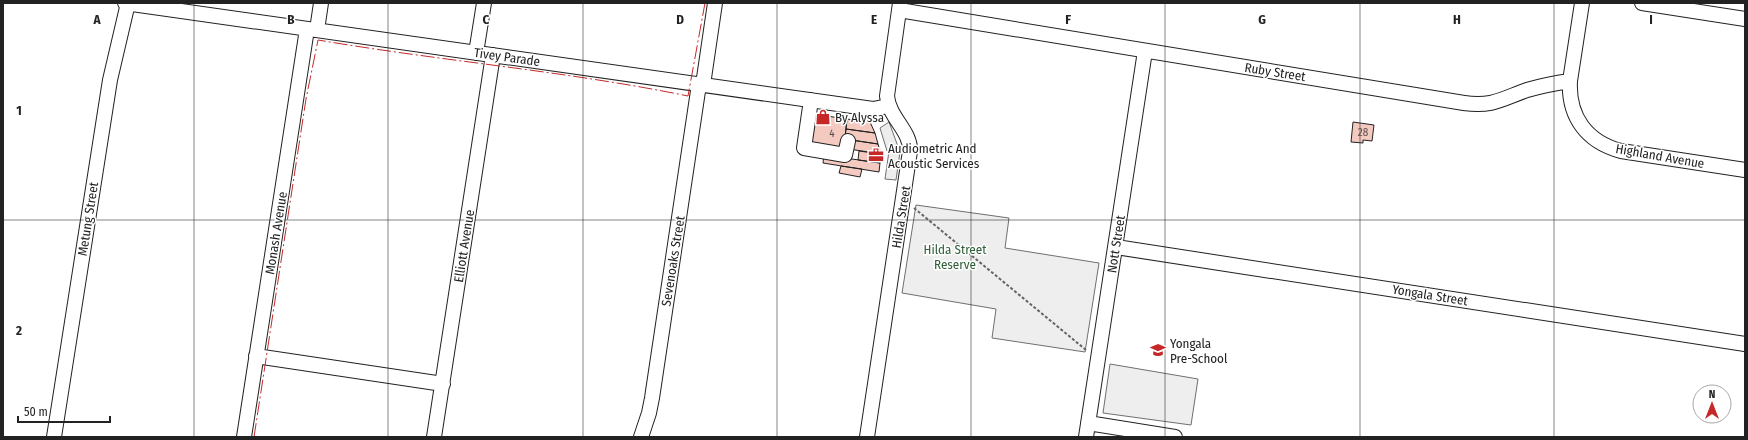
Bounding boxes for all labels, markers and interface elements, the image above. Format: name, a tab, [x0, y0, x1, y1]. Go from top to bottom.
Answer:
text: A	[92, 12, 101, 27]
text: B	[287, 12, 295, 27]
text: C	[483, 12, 490, 27]
text: D	[676, 12, 684, 27]
text: E	[871, 12, 877, 27]
text: F	[1065, 12, 1071, 27]
text: G	[1258, 12, 1266, 27]
text: H	[1453, 12, 1461, 27]
text: I	[1649, 12, 1653, 27]
street label: Tivey Parade	[473, 45, 541, 69]
street label: Ruby Street	[1243, 60, 1307, 84]
text: 1	[16, 103, 22, 118]
shop icon: By Alyssa	[814, 108, 832, 126]
place label: By Alyssa	[835, 110, 884, 125]
house number: 28	[1358, 126, 1369, 139]
house number: 4	[829, 127, 835, 140]
place label: Audiometric And Acoustic Services	[888, 141, 980, 171]
street label: Highland Avenue	[1614, 141, 1706, 171]
office icon: Audiometric And Acoustic Services	[867, 146, 885, 164]
street label: Metung Street	[75, 180, 101, 257]
street label: Hilda Street	[889, 184, 913, 249]
street label: Monash Avenue	[262, 190, 290, 276]
street label: Elliott Avenue	[451, 208, 477, 284]
street label: Nott Street	[1104, 213, 1128, 274]
street label: Sevenoaks Street	[658, 214, 688, 307]
park label: Hilda Street Reserve	[924, 242, 987, 272]
street label: Yongala Street	[1391, 282, 1470, 308]
text: 2	[15, 323, 22, 338]
place label: Yongala Pre-School	[1170, 336, 1228, 366]
school or university icon: Yongala Pre-School	[1149, 341, 1167, 359]
north arrow	[1692, 384, 1732, 424]
text: N	[1709, 388, 1715, 401]
scale bar	[18, 398, 110, 424]
text: 50 m	[24, 405, 48, 419]

